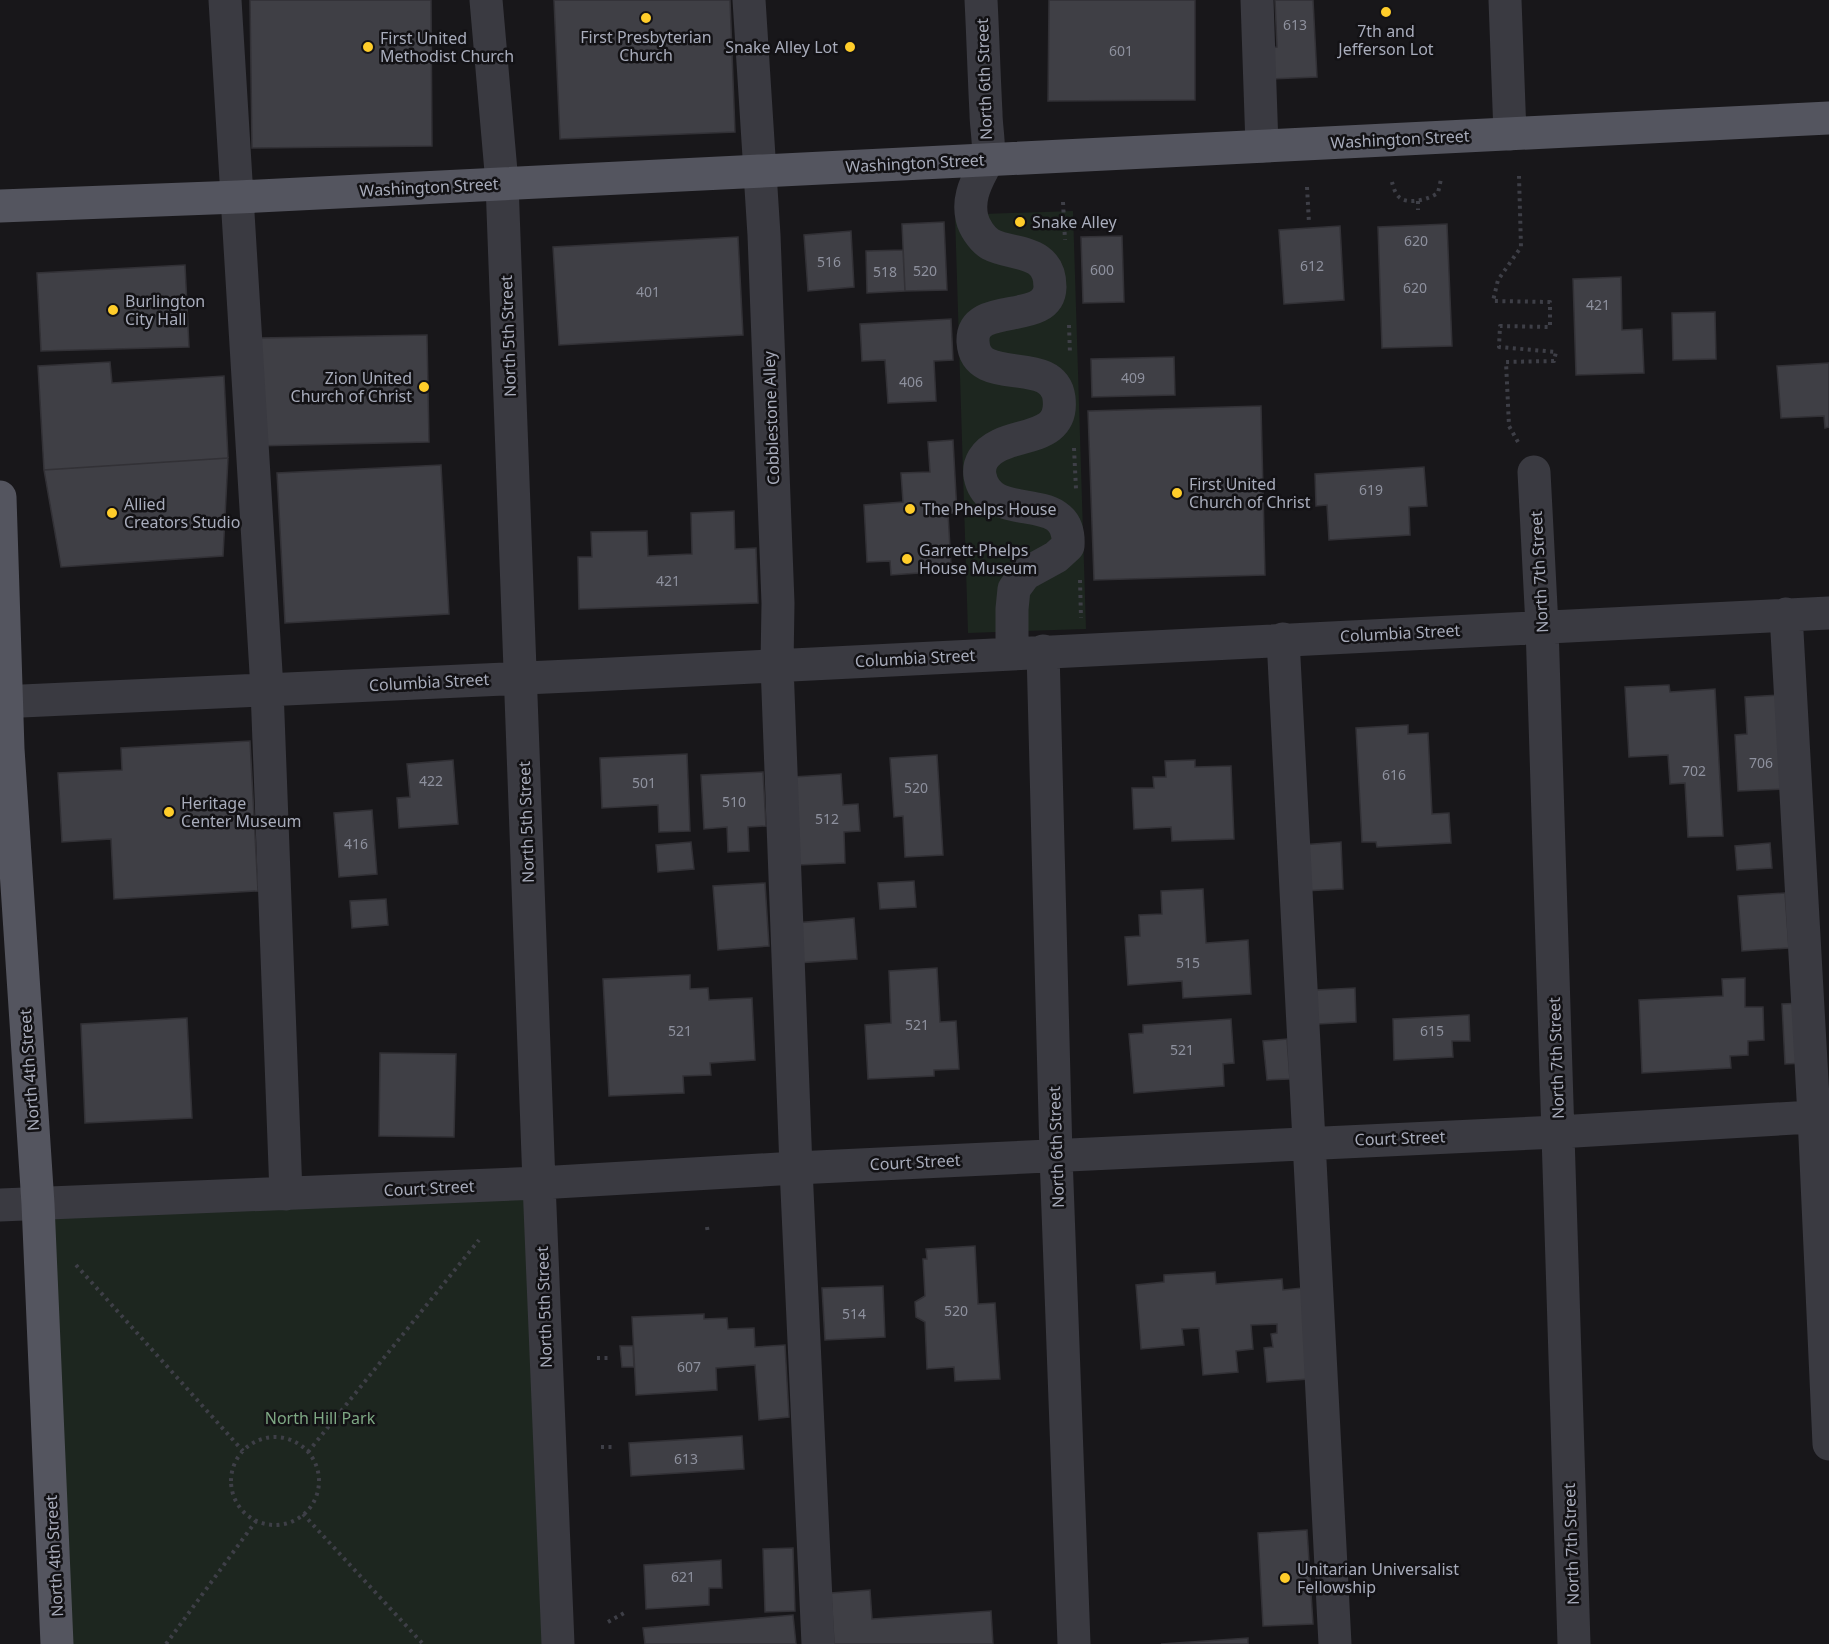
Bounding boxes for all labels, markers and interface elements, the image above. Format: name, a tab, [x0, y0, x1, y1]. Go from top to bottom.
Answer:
marker: 7th and Jefferson Lot	[1379, 5, 1393, 19]
marker: First Presbyterian Church	[639, 11, 653, 25]
house number: 613	[1283, 15, 1307, 34]
street label: North 6th Street	[971, 17, 997, 140]
place label: 7th and Jefferson Lot	[1336, 20, 1434, 60]
place label: First Presbyterian Church	[580, 26, 712, 66]
place label: First United Methodist Church	[380, 27, 514, 67]
place label: Snake Alley Lot	[725, 36, 838, 58]
marker: First United Methodist Church	[361, 40, 375, 54]
marker: Snake Alley Lot	[843, 40, 857, 54]
house number: 601	[1109, 41, 1133, 60]
street label: Washington Street	[1330, 124, 1470, 154]
street label: Washington Street	[845, 148, 985, 178]
street label: Washington Street	[359, 172, 499, 202]
place label: Snake Alley	[1032, 211, 1118, 233]
marker: Snake Alley	[1013, 215, 1027, 229]
house number: 620	[1404, 231, 1428, 250]
house number: 516	[817, 252, 841, 271]
house number: 612	[1300, 256, 1324, 275]
house number: 600	[1090, 260, 1114, 279]
house number: 520	[913, 261, 937, 280]
house number: 518	[873, 262, 897, 281]
street label: North 5th Street	[495, 274, 521, 397]
house number: 620	[1403, 278, 1427, 297]
house number: 401	[636, 282, 660, 301]
place label: Burlington City Hall	[125, 290, 205, 330]
house number: 421	[1586, 295, 1610, 314]
marker: Burlington City Hall	[106, 303, 120, 317]
street label: Cobblestone Alley	[758, 350, 784, 485]
place label: Zion United Church of Christ	[291, 367, 412, 407]
house number: 409	[1121, 368, 1145, 387]
house number: 406	[899, 372, 923, 391]
marker: Zion United Church of Christ	[417, 380, 431, 394]
place label: First United Church of Christ	[1189, 473, 1311, 513]
house number: 619	[1359, 480, 1383, 499]
marker: First United Church of Christ	[1170, 486, 1184, 500]
place label: Allied Creators Studio	[124, 493, 240, 533]
place label: The Phelps House	[922, 498, 1056, 520]
marker: The Phelps House	[903, 502, 917, 516]
marker: Allied Creators Studio	[105, 506, 119, 520]
street label: North 7th Street	[1525, 510, 1553, 633]
place label: Garrett-Phelps House Museum	[919, 539, 1037, 579]
marker: Garrett-Phelps House Museum	[900, 552, 914, 566]
house number: 421	[656, 571, 680, 590]
street label: Columbia Street	[1339, 619, 1461, 647]
street label: Columbia Street	[854, 644, 976, 672]
street label: Columbia Street	[368, 668, 490, 696]
house number: 706	[1749, 753, 1773, 772]
street label: North 5th Street	[513, 760, 539, 883]
house number: 702	[1682, 761, 1706, 780]
house number: 616	[1382, 765, 1406, 784]
house number: 422	[419, 771, 443, 790]
house number: 501	[632, 773, 656, 792]
house number: 520	[904, 778, 928, 797]
place label: Heritage Center Museum	[181, 792, 302, 832]
house number: 510	[722, 792, 746, 811]
marker: Heritage Center Museum	[162, 805, 176, 819]
house number: 512	[815, 809, 839, 828]
house number: 416	[344, 834, 368, 853]
house number: 515	[1176, 953, 1200, 972]
street label: North 7th Street	[1543, 996, 1569, 1119]
street label: North 4th Street	[14, 1008, 44, 1132]
house number: 521	[905, 1015, 929, 1034]
house number: 521	[668, 1021, 692, 1040]
house number: 615	[1420, 1021, 1444, 1040]
house number: 521	[1170, 1040, 1194, 1059]
street label: North 6th Street	[1043, 1085, 1069, 1208]
street label: Court Street	[1354, 1125, 1446, 1151]
street label: Court Street	[869, 1149, 961, 1175]
street label: Court Street	[383, 1175, 475, 1201]
street label: North 5th Street	[531, 1245, 557, 1368]
house number: 520	[944, 1301, 968, 1320]
house number: 514	[842, 1304, 866, 1323]
house number: 607	[677, 1357, 701, 1376]
park label: North Hill Park	[265, 1407, 376, 1429]
house number: 613	[674, 1449, 698, 1468]
street label: North 7th Street	[1558, 1482, 1584, 1605]
street label: North 4th Street	[40, 1494, 68, 1617]
place label: Unitarian Universalist Fellowship	[1297, 1558, 1459, 1598]
house number: 621	[671, 1567, 695, 1586]
marker: Unitarian Universalist Fellowship	[1278, 1571, 1292, 1585]

